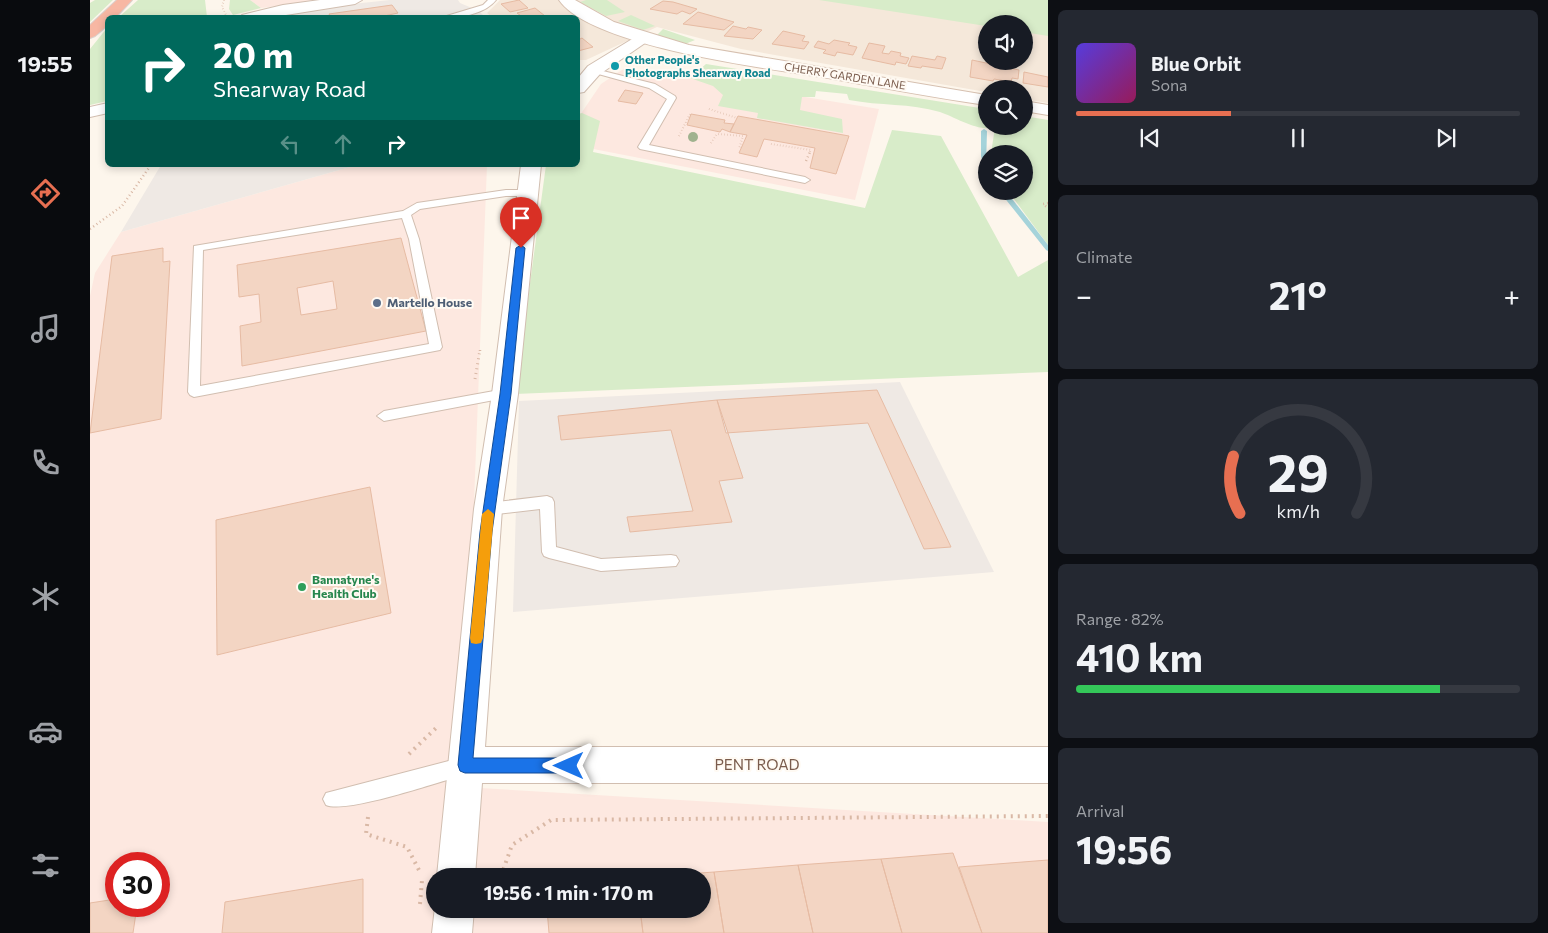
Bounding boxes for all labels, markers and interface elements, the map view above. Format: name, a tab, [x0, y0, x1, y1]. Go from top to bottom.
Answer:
map controls	[978, 15, 1033, 200]
button: sound	[978, 15, 1033, 70]
text: 20 m	[213, 32, 293, 75]
icon: right	[130, 35, 195, 100]
text: 19:55	[18, 50, 73, 77]
text: Blue Orbit	[1151, 52, 1241, 75]
place label: Other People's Photographs Shearway Road	[625, 53, 771, 79]
street label: CHERRY GARDEN LANE	[783, 59, 907, 92]
marker: Other People's Photographs Shearway Road	[609, 60, 621, 72]
text: Shearway Road	[213, 75, 366, 102]
text: Sona	[1151, 75, 1187, 94]
button: search	[978, 80, 1033, 135]
icon: previous	[1136, 124, 1164, 152]
icon: pause	[1284, 124, 1312, 152]
icon: next	[1432, 124, 1460, 152]
icon: left	[276, 130, 304, 158]
icon: ahead	[329, 130, 357, 158]
icon: right	[382, 130, 410, 158]
button: layers	[978, 145, 1033, 200]
icon: directions	[28, 176, 63, 211]
pin	[500, 197, 542, 248]
icon: arrive	[507, 204, 535, 232]
text: Climate	[1076, 247, 1132, 266]
text: 21°	[1269, 271, 1327, 318]
text: −	[1076, 278, 1092, 312]
text: +	[1504, 278, 1520, 312]
place label: Martello House	[387, 295, 472, 309]
marker: Martello House	[371, 297, 383, 309]
icon: music	[28, 311, 63, 346]
text: 29	[1267, 439, 1329, 503]
icon: phone	[28, 445, 63, 480]
text: km/h	[1276, 500, 1320, 522]
place label: Bannatyne's Health Club	[312, 572, 380, 600]
icon: climate	[28, 579, 63, 614]
marker: Bannatyne's Health Club	[296, 581, 308, 593]
text: Range · 82%	[1076, 609, 1164, 628]
text: 410 km	[1076, 633, 1203, 680]
icon: car	[28, 714, 63, 749]
position arrow	[542, 739, 594, 791]
street label: PENT ROAD	[714, 755, 800, 773]
text: Arrival	[1076, 801, 1124, 820]
text: 19:56	[1076, 825, 1172, 872]
icon: filters	[28, 848, 63, 883]
speed limit sign: 30	[105, 852, 170, 917]
text: 19:56 · 1 min · 170 m	[484, 881, 653, 904]

